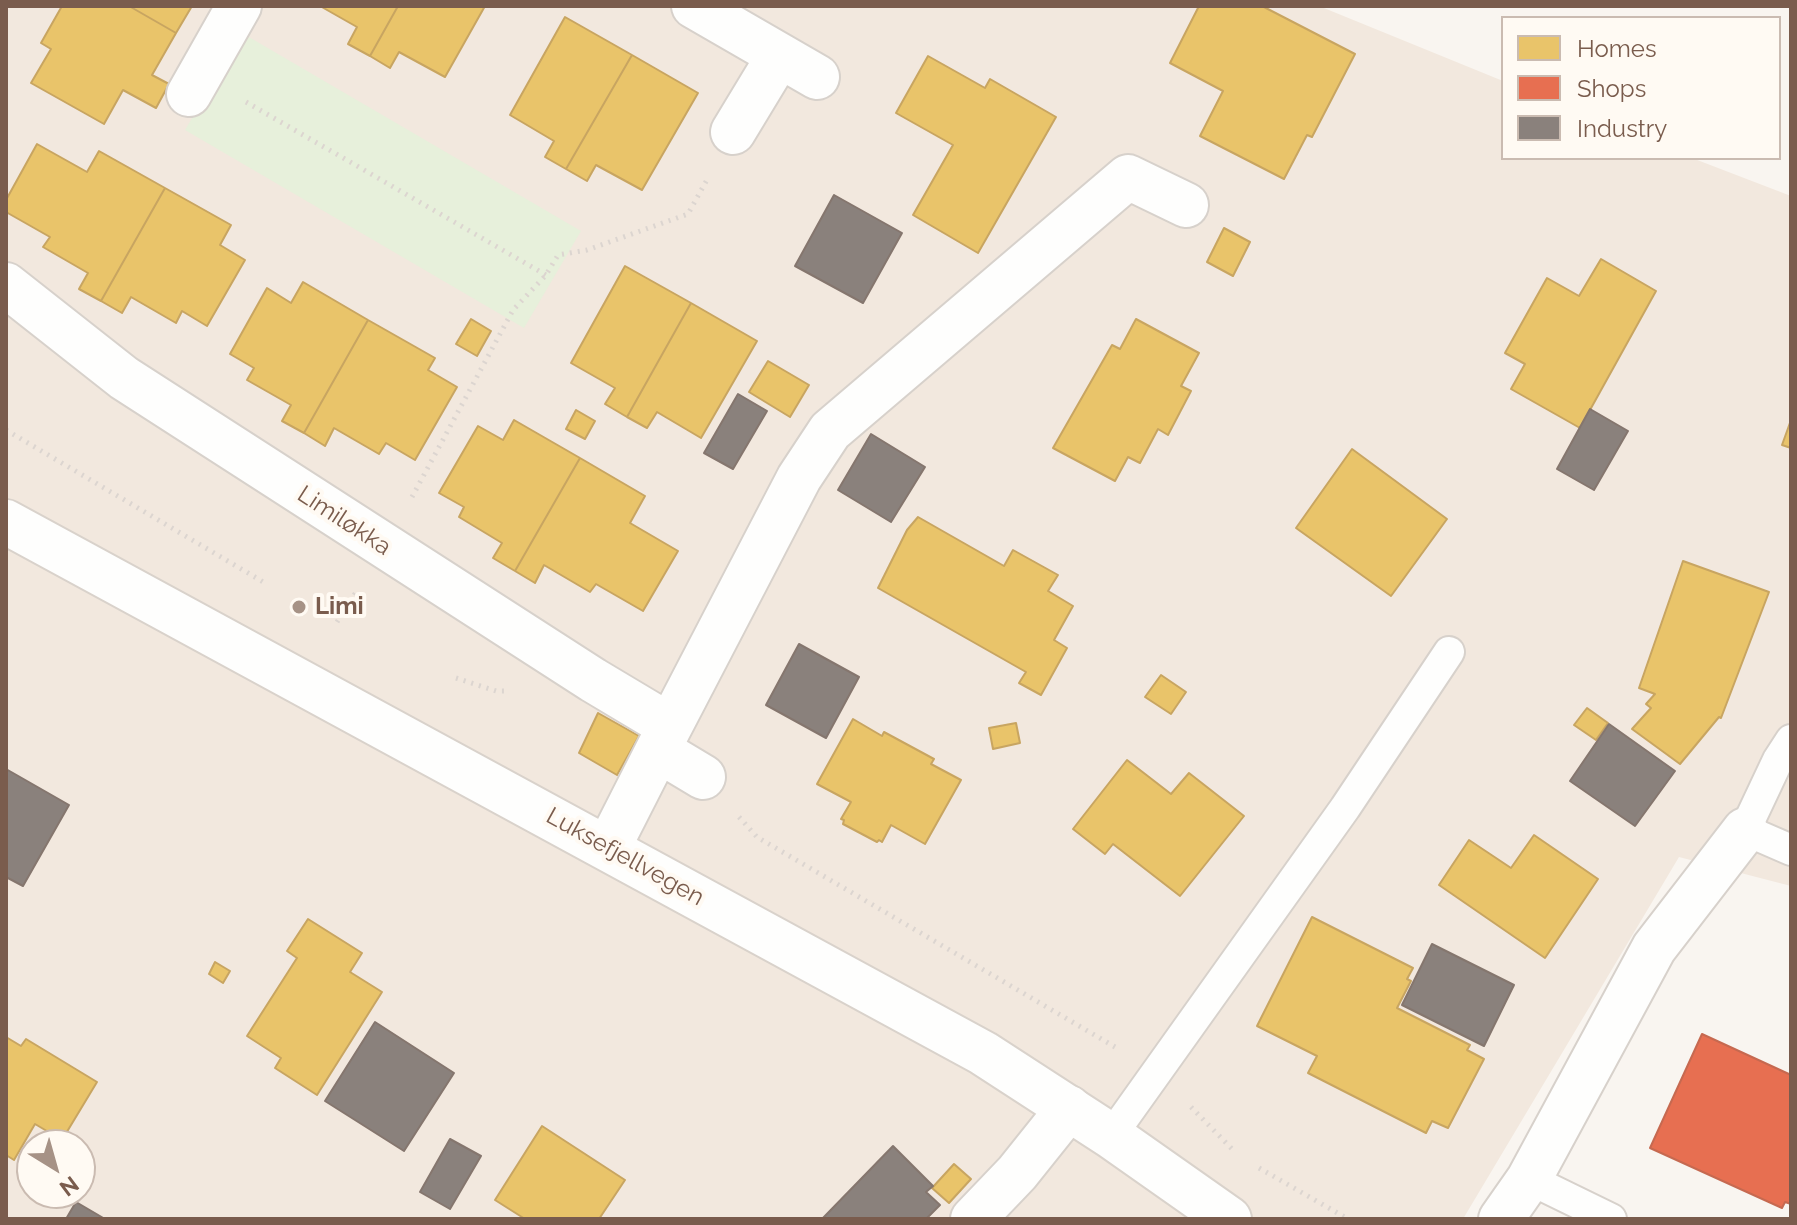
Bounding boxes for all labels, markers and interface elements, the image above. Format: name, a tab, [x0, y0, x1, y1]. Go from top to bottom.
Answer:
legend	[1501, 16, 1781, 160]
text: Homes	[1577, 34, 1657, 63]
text: Shops	[1577, 74, 1646, 103]
text: Industry	[1577, 114, 1667, 143]
street label: Limiløkka	[292, 480, 396, 562]
place label: Limi	[315, 593, 364, 621]
marker: Limi	[290, 598, 308, 616]
street label: Luksefjellvegen	[541, 802, 709, 912]
north arrow	[16, 1129, 96, 1209]
text: N	[55, 1171, 84, 1202]

